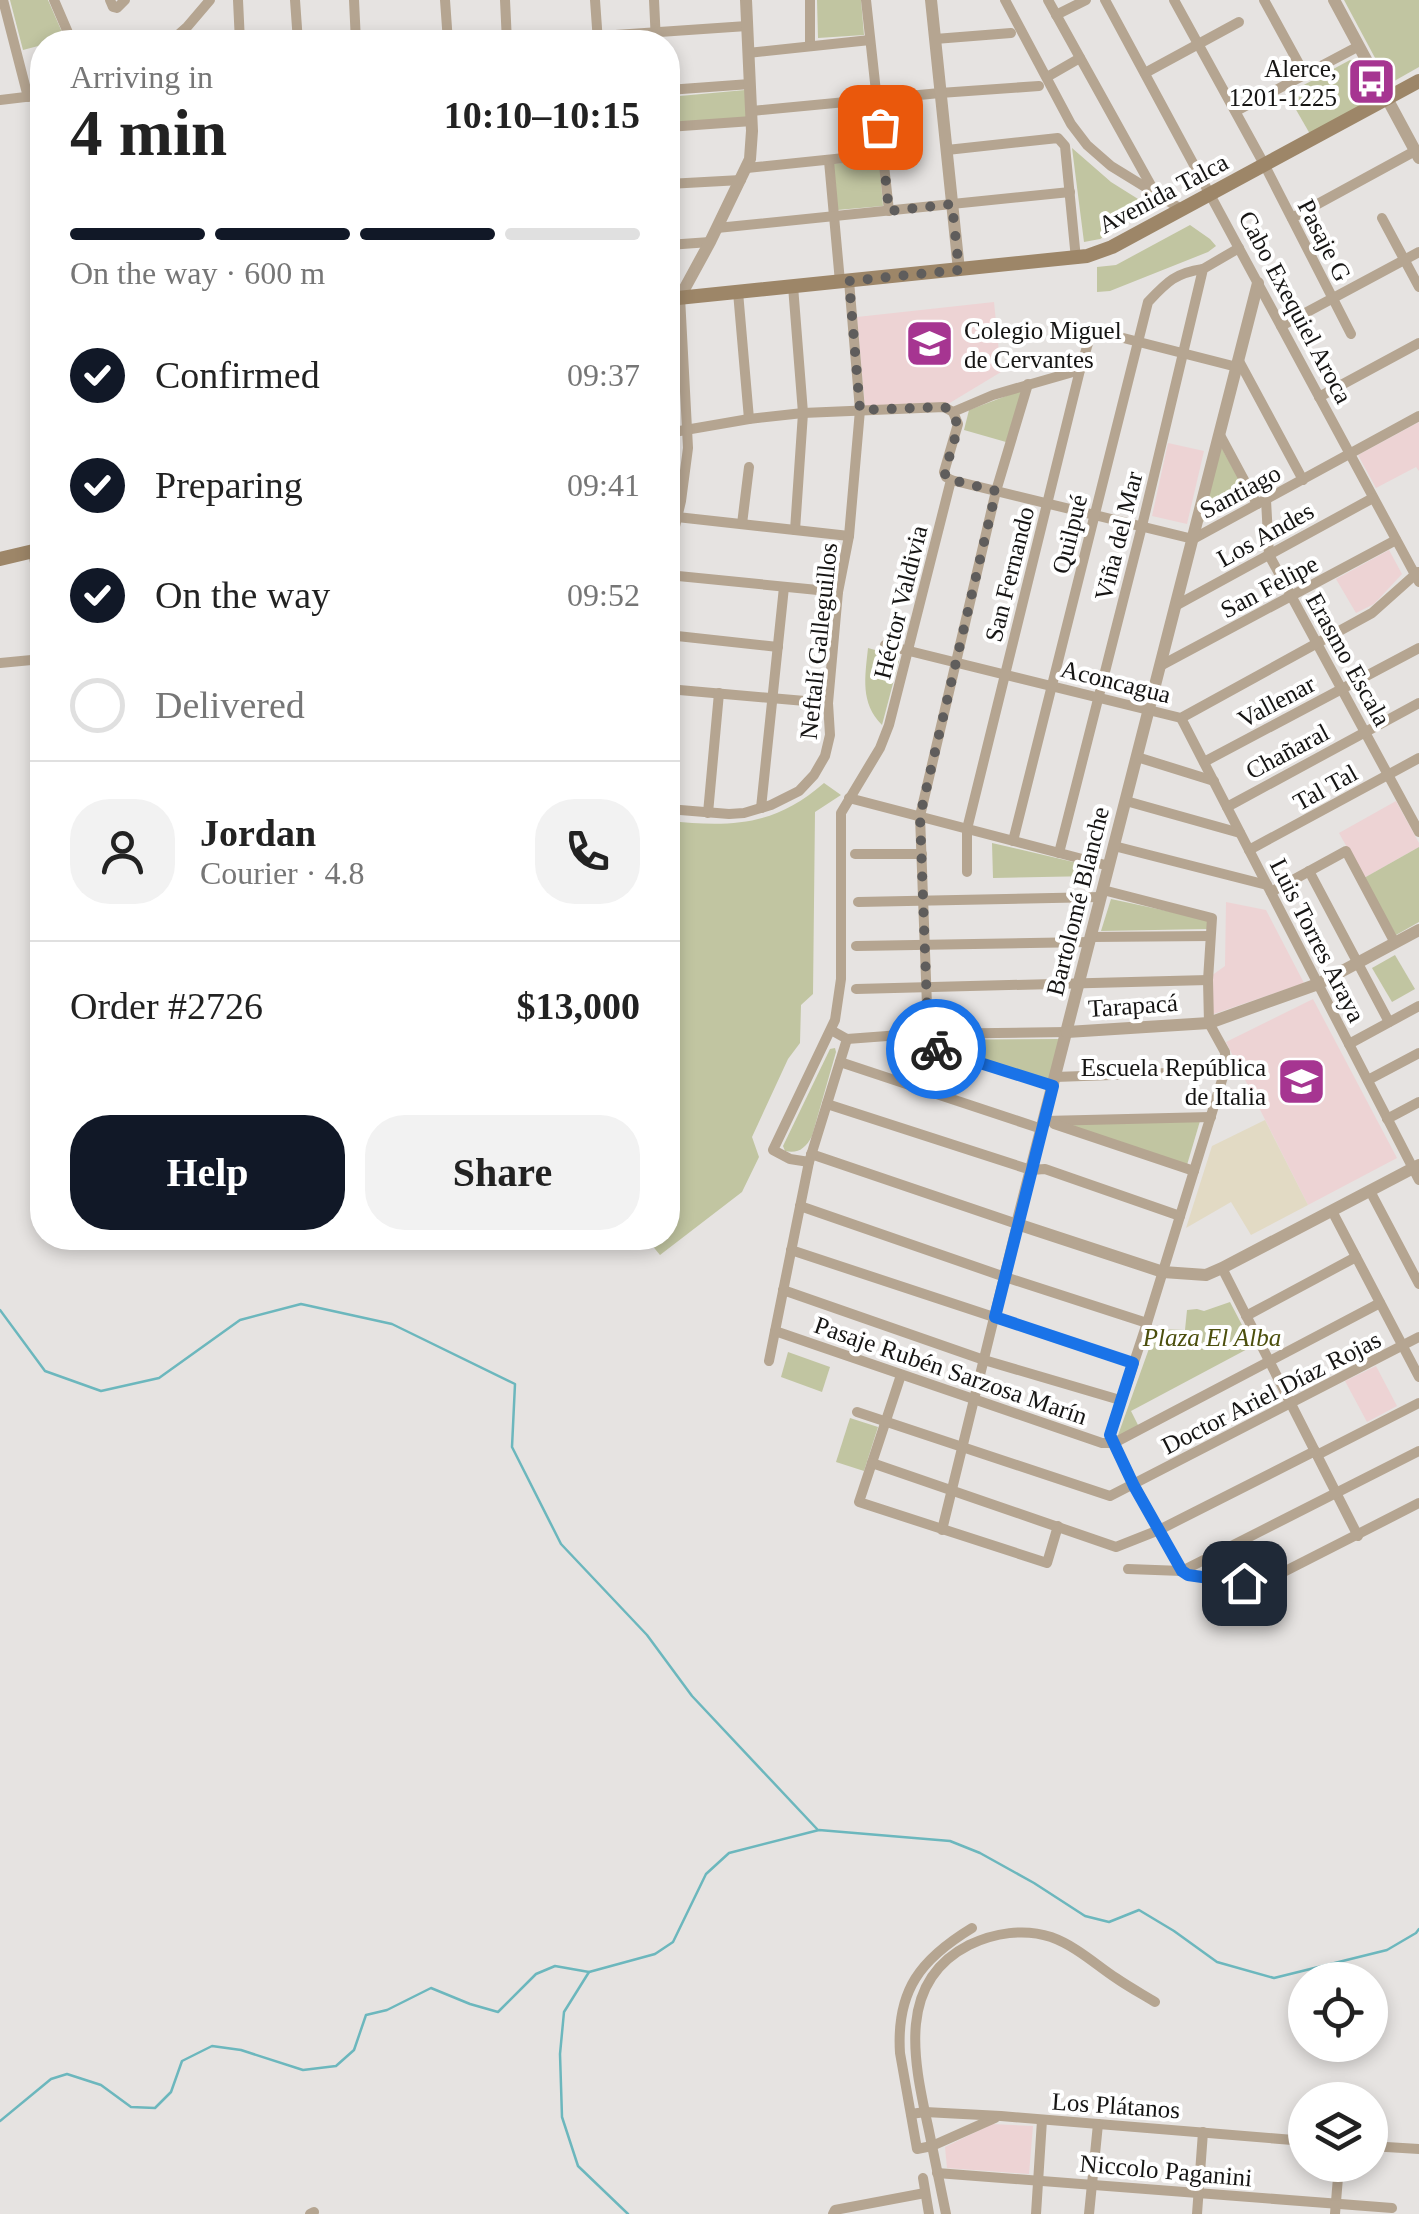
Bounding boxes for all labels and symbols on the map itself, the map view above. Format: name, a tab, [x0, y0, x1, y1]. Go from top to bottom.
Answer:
place label: Alerce, 1201-1225	[1229, 55, 1337, 111]
bus stop icon: Alerce, 1201-1225	[1346, 56, 1398, 108]
pin	[838, 85, 923, 170]
street label: Avenida Talca	[1094, 148, 1232, 239]
street label: Pasaje G	[1293, 195, 1357, 286]
street label: Cabo Exequiel Aroca	[1233, 206, 1358, 408]
place label: Colegio Miguel de Cervantes	[964, 317, 1122, 373]
school or university icon: Colegio Miguel de Cervantes	[903, 318, 955, 370]
street label: Santiago	[1195, 459, 1285, 524]
street label: Viña del Mar	[1089, 468, 1148, 603]
street label: Quilpué	[1047, 492, 1092, 576]
street label: Los Andes	[1212, 497, 1318, 572]
street label: San Fernando	[980, 504, 1039, 644]
street label: Héctor Valdivia	[868, 523, 933, 682]
street label: Neftalí Galleguillos	[795, 541, 842, 741]
street label: San Felipe	[1216, 550, 1322, 623]
street label: Erasmo Escala	[1301, 588, 1396, 730]
street label: Aconcagua	[1058, 655, 1174, 708]
street label: Vallenar	[1233, 670, 1320, 733]
street label: Chañaral	[1241, 718, 1333, 785]
street label: Tal Tal	[1289, 759, 1362, 816]
street label: Bartolomé Blanche	[1041, 804, 1114, 998]
street label: Luis Torres Araya	[1265, 854, 1370, 1026]
street label: Tarapacá	[1087, 989, 1179, 1022]
courier	[886, 999, 986, 1099]
place label: Escuela República de Italia	[1081, 1054, 1266, 1110]
school or university icon: Escuela República de Italia	[1275, 1055, 1327, 1107]
street label: Pasaje Rubén Sarzosa Marín	[811, 1311, 1091, 1430]
park label: Plaza El Alba	[1142, 1324, 1281, 1351]
street label: Doctor Ariel Díaz Rojas	[1157, 1325, 1385, 1459]
pin	[1202, 1541, 1287, 1626]
street label: Los Plátanos	[1051, 2088, 1181, 2123]
street label: Niccolo Paganini	[1079, 2150, 1253, 2191]

